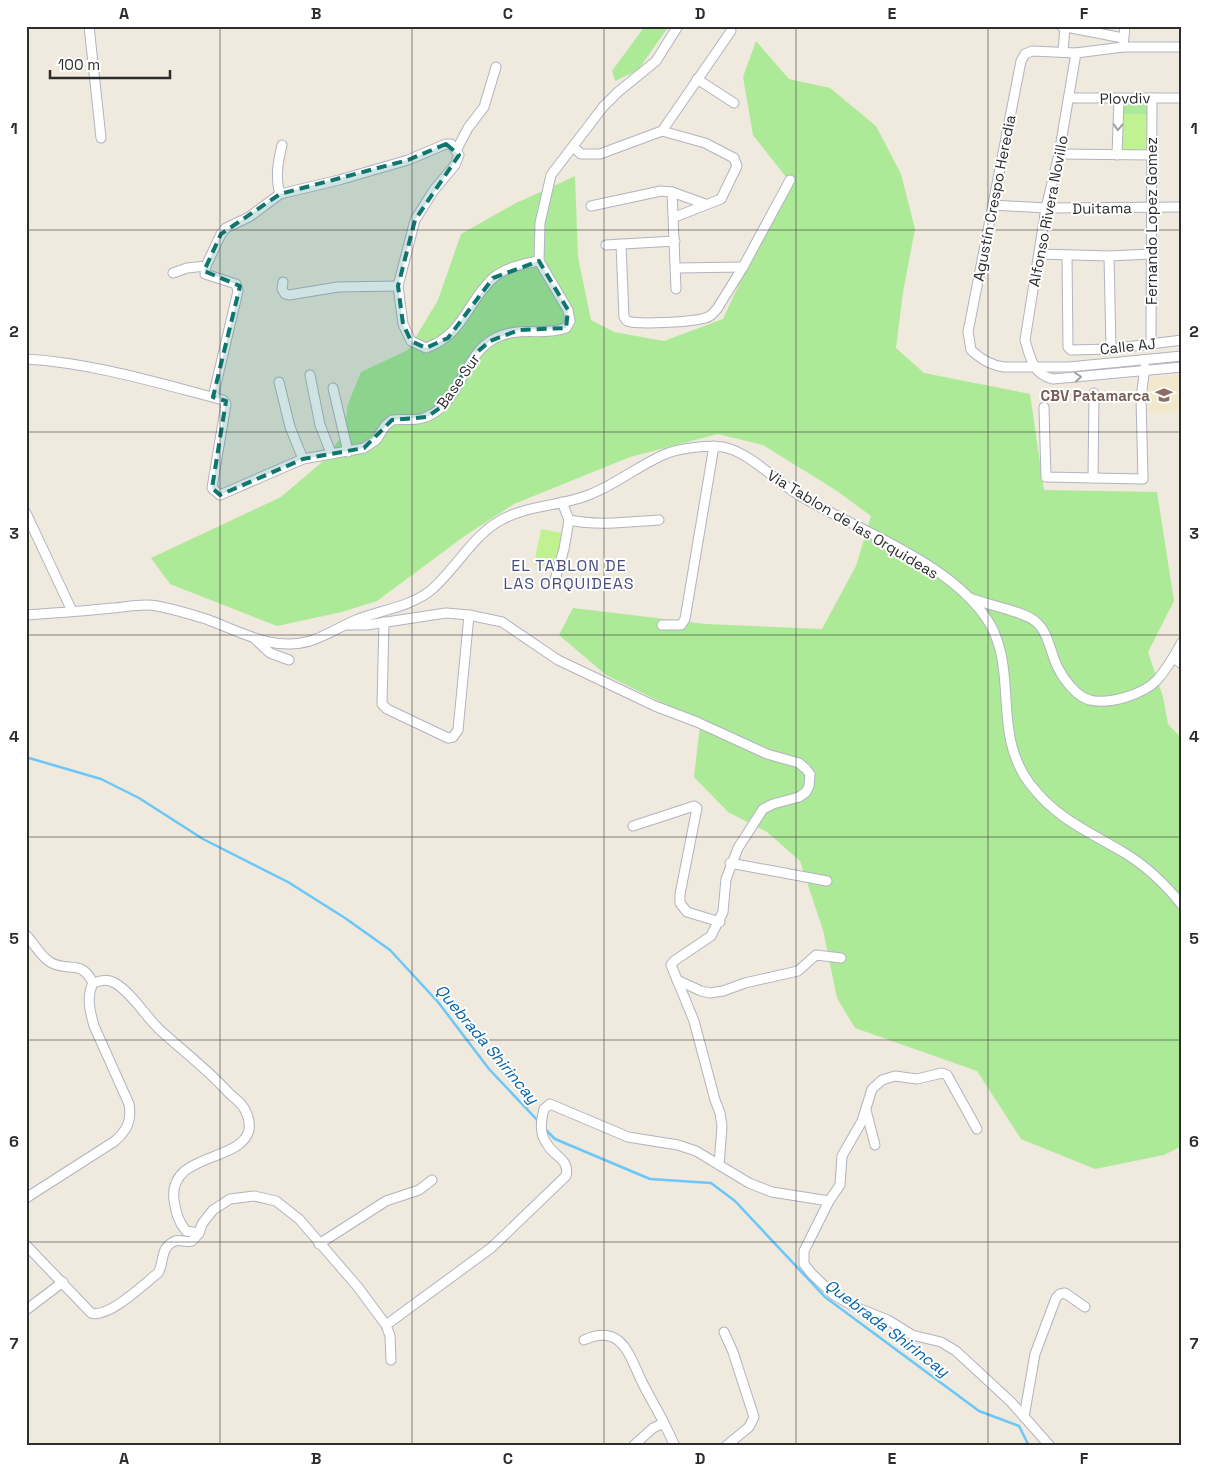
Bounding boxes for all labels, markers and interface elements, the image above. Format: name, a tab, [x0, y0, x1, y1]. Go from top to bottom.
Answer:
text: A	[119, 3, 129, 24]
text: B	[311, 3, 321, 24]
text: C	[503, 3, 513, 24]
text: D	[695, 3, 705, 24]
text: E	[888, 3, 897, 24]
text: F	[1080, 3, 1089, 24]
scale bar	[50, 48, 170, 80]
text: 100 m	[58, 55, 100, 74]
street label: Plovdiv	[1099, 88, 1151, 108]
street label: Agustín Crespo Heredia	[969, 113, 1020, 283]
text: 1	[10, 118, 18, 139]
text: 1	[1190, 118, 1198, 139]
one-way arrow	[1113, 123, 1124, 131]
street label: Alfonso Rivera Novillo	[1024, 134, 1072, 288]
street label: Fernando Lopez Gomez	[1142, 137, 1161, 305]
street label: Duitama	[1072, 198, 1132, 218]
text: 2	[9, 321, 19, 342]
text: 2	[1189, 321, 1199, 342]
street label: Calle AJ	[1099, 334, 1157, 358]
street label: Base Sur	[432, 349, 484, 412]
one-way arrow	[1074, 371, 1082, 382]
school or university icon: CBV Patamarca	[1154, 385, 1174, 405]
place label: CBV Patamarca	[1040, 386, 1150, 405]
street label: Via Tablon de las Orquideas	[764, 465, 942, 583]
text: 3	[9, 523, 19, 544]
text: 3	[1189, 523, 1199, 544]
district label: EL TABLON DE LAS ORQUIDEAS	[503, 555, 635, 594]
text: 4	[9, 726, 19, 747]
text: 4	[1189, 726, 1199, 747]
text: 5	[9, 928, 19, 949]
text: 5	[1189, 928, 1199, 949]
water label: Quebrada Shirincay	[431, 980, 544, 1109]
text: 6	[9, 1131, 19, 1152]
text: 6	[1189, 1131, 1199, 1152]
water label: Quebrada Shirincay	[821, 1274, 954, 1382]
text: 7	[10, 1333, 19, 1354]
text: 7	[1190, 1333, 1199, 1354]
text: A	[119, 1448, 129, 1469]
text: B	[311, 1448, 321, 1469]
text: C	[503, 1448, 513, 1469]
text: D	[695, 1448, 705, 1469]
text: E	[888, 1448, 897, 1469]
text: F	[1080, 1448, 1089, 1469]

